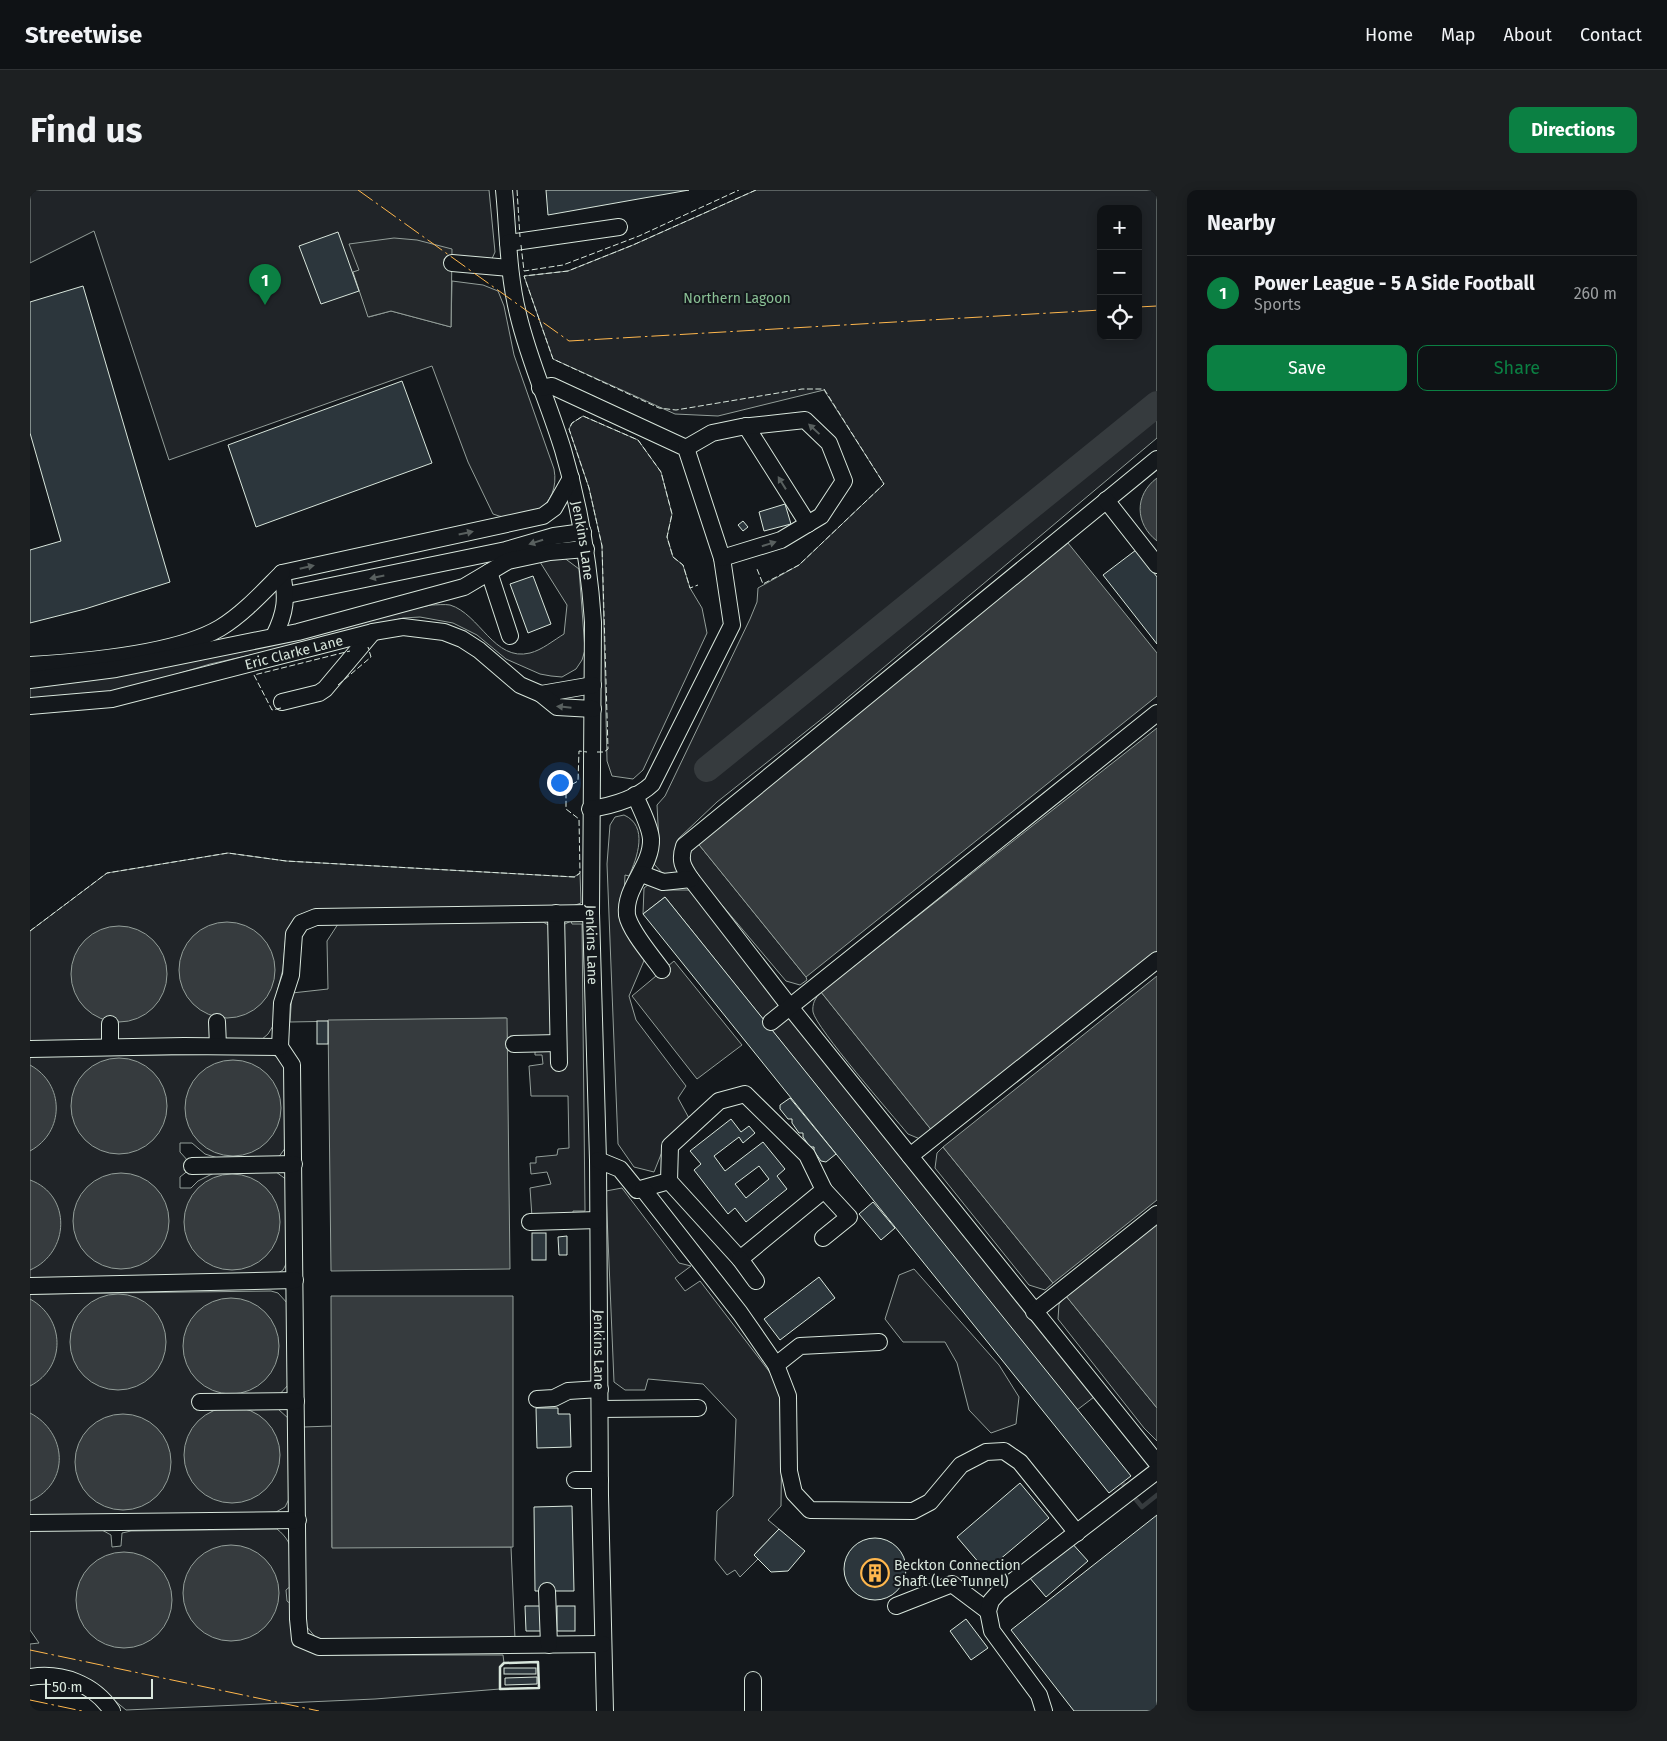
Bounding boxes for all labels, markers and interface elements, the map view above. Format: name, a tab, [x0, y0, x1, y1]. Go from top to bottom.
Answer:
text: Streetwise	[25, 21, 142, 49]
text: Home	[1365, 24, 1413, 46]
text: Map	[1441, 24, 1475, 46]
text: About	[1503, 24, 1552, 46]
text: Contact	[1580, 24, 1642, 46]
button: Directions	[1509, 107, 1637, 153]
text: Find us	[30, 109, 142, 151]
map controls	[1097, 205, 1142, 340]
button: +	[1097, 205, 1142, 250]
text: Nearby	[1207, 210, 1275, 236]
button: −	[1097, 250, 1142, 295]
pin: 1	[249, 264, 281, 305]
text: Power League - 5 A Side Football	[1254, 272, 1535, 295]
text: 1	[1219, 284, 1227, 303]
text: 260 m	[1574, 284, 1617, 303]
park label: Northern Lagoon	[683, 290, 791, 307]
button: locate	[1097, 295, 1142, 340]
text: Sports	[1254, 295, 1301, 314]
button: Save	[1207, 345, 1407, 391]
button: Share	[1417, 345, 1617, 391]
one-way arrow	[809, 423, 821, 435]
one-way arrow	[777, 476, 786, 489]
street label: Jenkins Lane	[568, 499, 598, 581]
one-way arrow	[459, 529, 475, 537]
one-way arrow	[528, 538, 543, 546]
one-way arrow	[762, 539, 777, 547]
one-way arrow	[300, 563, 315, 571]
one-way arrow	[369, 573, 385, 581]
street label: Eric Clarke Lane	[243, 632, 345, 673]
one-way arrow	[556, 703, 572, 711]
your location	[547, 770, 573, 796]
street label: Jenkins Lane	[582, 905, 602, 985]
street label: Jenkins Lane	[590, 1310, 608, 1390]
place label: Beckton Connection Shaft (Lee Tunnel)	[894, 1557, 1021, 1590]
building icon: Beckton Connection Shaft (Lee Tunnel)	[860, 1558, 890, 1588]
scale bar	[45, 1676, 152, 1699]
text: 50 m	[52, 1679, 83, 1696]

